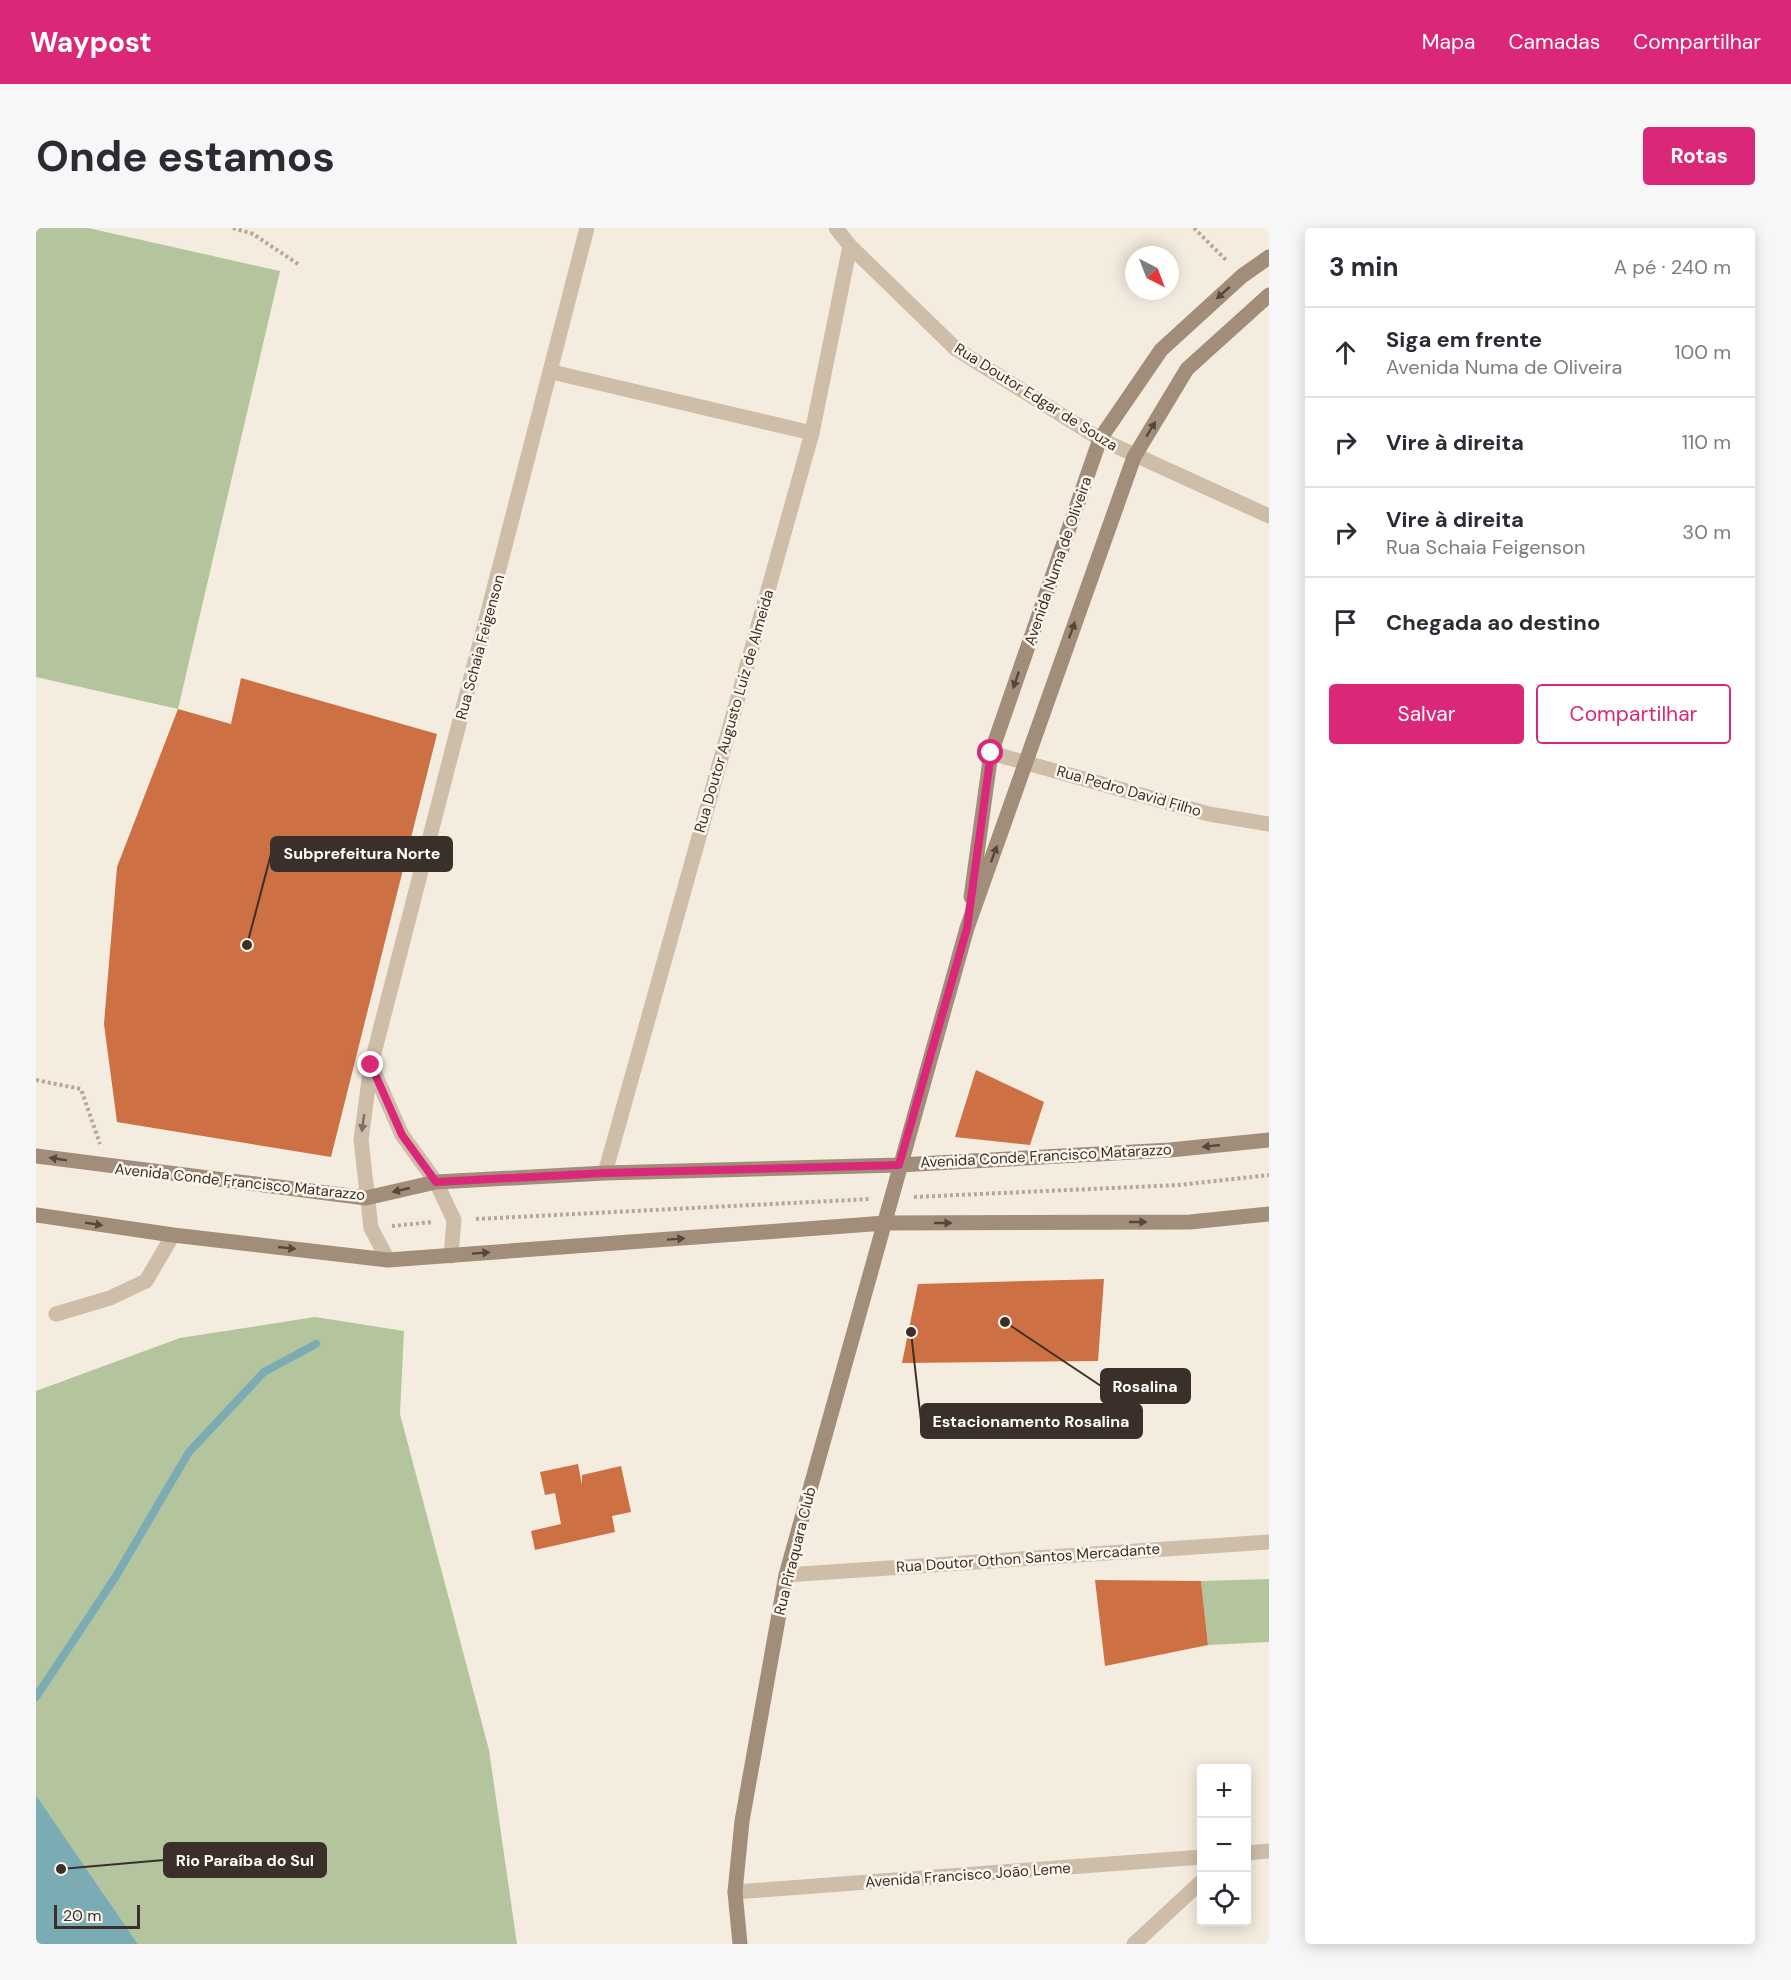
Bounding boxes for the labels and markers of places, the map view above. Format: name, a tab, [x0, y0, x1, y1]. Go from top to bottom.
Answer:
callout: Subprefeitura Norte	[271, 837, 452, 871]
callout: Rosalina	[1101, 1369, 1190, 1403]
callout: Estacionamento Rosalina	[921, 1404, 1142, 1438]
callout: Rio Paraíba do Sul	[164, 1843, 326, 1877]

